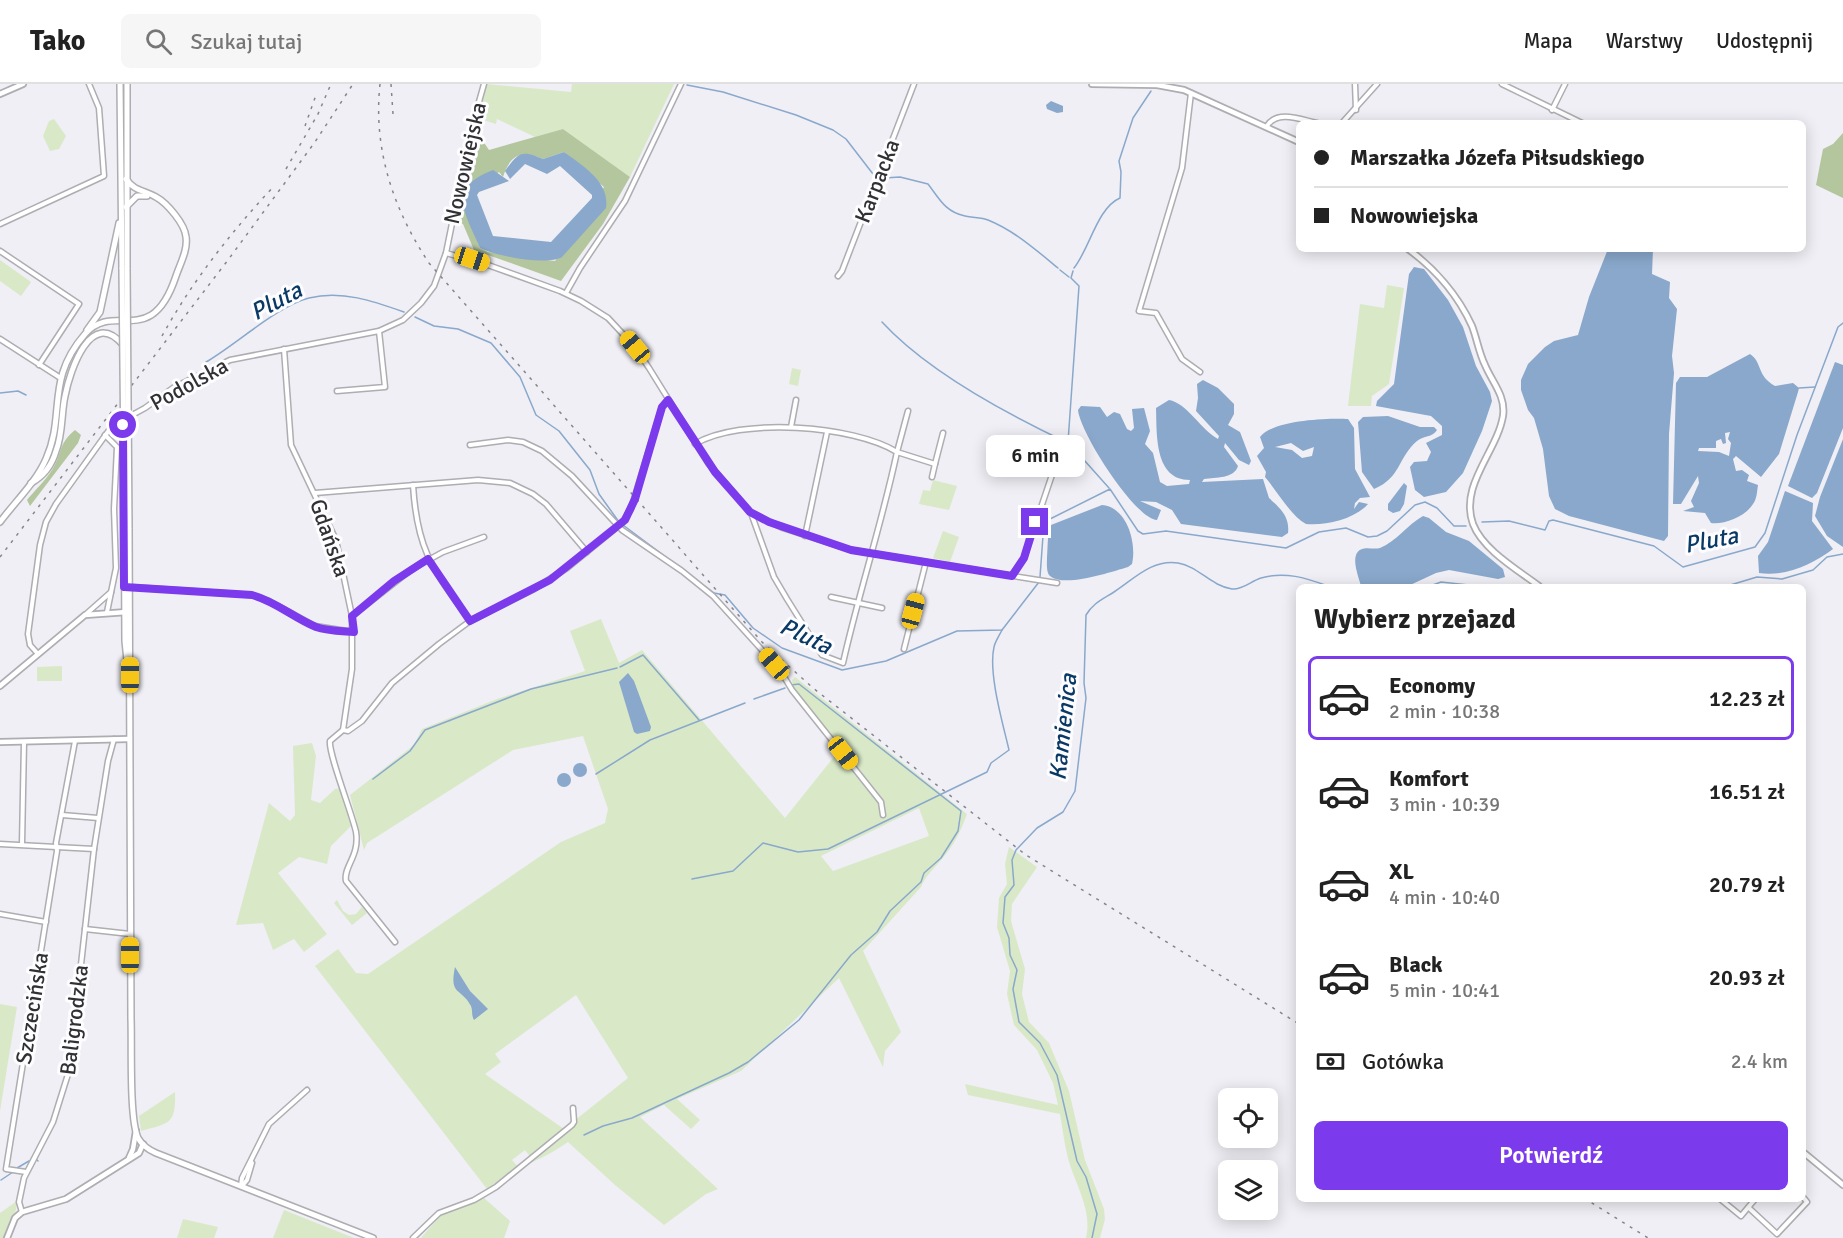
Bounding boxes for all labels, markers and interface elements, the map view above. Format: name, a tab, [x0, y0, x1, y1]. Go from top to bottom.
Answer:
search box	[121, 14, 541, 68]
text: Tako	[30, 24, 85, 58]
icon: search	[142, 25, 175, 58]
text: Szukaj tutaj	[190, 28, 302, 55]
text: Mapa	[1523, 28, 1573, 54]
text: Warstwy	[1606, 28, 1683, 54]
text: Udostępnij	[1716, 28, 1813, 54]
street label: Nowowiejska	[438, 100, 492, 226]
street label: Karpacka	[849, 135, 905, 227]
text: Marszałka Józefa Piłsudskiego	[1350, 144, 1644, 171]
text: Nowowiejska	[1350, 202, 1478, 229]
car	[452, 245, 492, 273]
water label: Pluta	[245, 275, 308, 327]
car	[617, 327, 653, 367]
street label: Podolska	[145, 352, 233, 416]
route start	[109, 411, 136, 438]
callout: 6 min	[986, 435, 1084, 477]
text: 6 min	[1012, 443, 1059, 468]
street label: Gdańska	[304, 495, 356, 581]
route end	[1021, 508, 1048, 535]
water label: Pluta	[1682, 520, 1741, 560]
car	[900, 591, 926, 631]
text: Wybierz przejazd	[1314, 603, 1516, 636]
water label: Pluta	[775, 611, 838, 661]
car	[755, 645, 793, 683]
car	[121, 657, 139, 693]
water label: Kamienica	[1042, 671, 1084, 782]
icon: car	[1317, 671, 1371, 725]
text: Economy	[1389, 672, 1475, 699]
text: 12.23 zł	[1709, 685, 1785, 712]
text: 2 min · 10:38	[1389, 699, 1500, 724]
car	[825, 733, 861, 773]
icon: car	[1317, 764, 1371, 818]
text: Komfort	[1389, 765, 1469, 792]
text: 16.51 zł	[1709, 778, 1785, 805]
text: 3 min · 10:39	[1389, 792, 1500, 817]
icon: car	[1317, 857, 1371, 911]
text: XL	[1389, 858, 1414, 885]
text: 20.79 zł	[1709, 871, 1785, 898]
text: 4 min · 10:40	[1389, 885, 1500, 910]
car	[121, 937, 139, 973]
street label: Szczecińska	[10, 950, 54, 1066]
icon: car	[1317, 950, 1371, 1004]
text: Black	[1389, 951, 1443, 978]
street label: Baligrodzka	[54, 963, 94, 1077]
text: 20.93 zł	[1709, 964, 1785, 991]
text: 5 min · 10:41	[1389, 978, 1500, 1003]
icon: cash	[1314, 1045, 1347, 1078]
text: Gotówka	[1362, 1048, 1444, 1075]
text: 2.4 km	[1731, 1049, 1788, 1074]
map controls	[1218, 1088, 1278, 1220]
button: locate	[1218, 1088, 1278, 1148]
button: Potwierdź	[1314, 1121, 1788, 1190]
button: layers	[1218, 1160, 1278, 1220]

